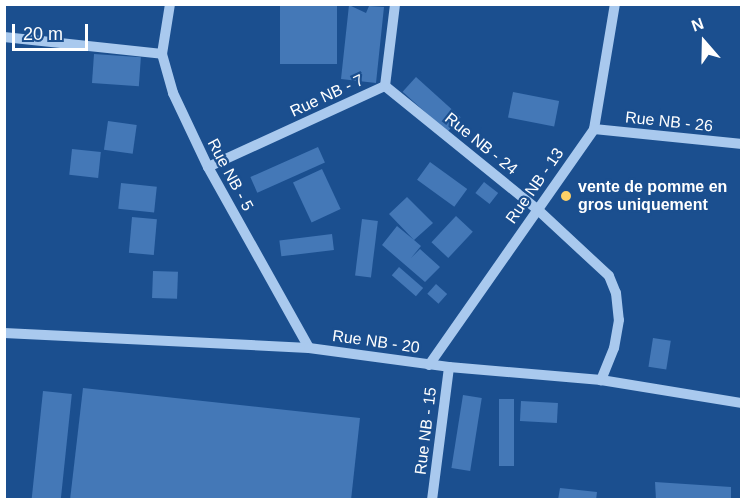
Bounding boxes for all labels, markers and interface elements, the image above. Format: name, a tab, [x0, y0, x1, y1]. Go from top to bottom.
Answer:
scale bar	[15, 12, 92, 50]
north arrow	[674, 12, 734, 72]
text: N	[689, 15, 706, 35]
text: 20 m	[23, 24, 63, 44]
street label: Rue NB - 7	[287, 71, 367, 121]
street label: Rue NB - 26	[624, 108, 714, 136]
street label: Rue NB - 24	[441, 109, 521, 179]
street label: Rue NB - 5	[203, 136, 257, 214]
street label: Rue NB - 13	[502, 144, 568, 228]
place label: vente de pomme en gros uniquement	[578, 177, 727, 215]
marker: vente de pomme en gros uniquement	[559, 189, 573, 203]
street label: Rue NB - 20	[331, 326, 421, 358]
street label: Rue NB - 15	[411, 386, 441, 476]

